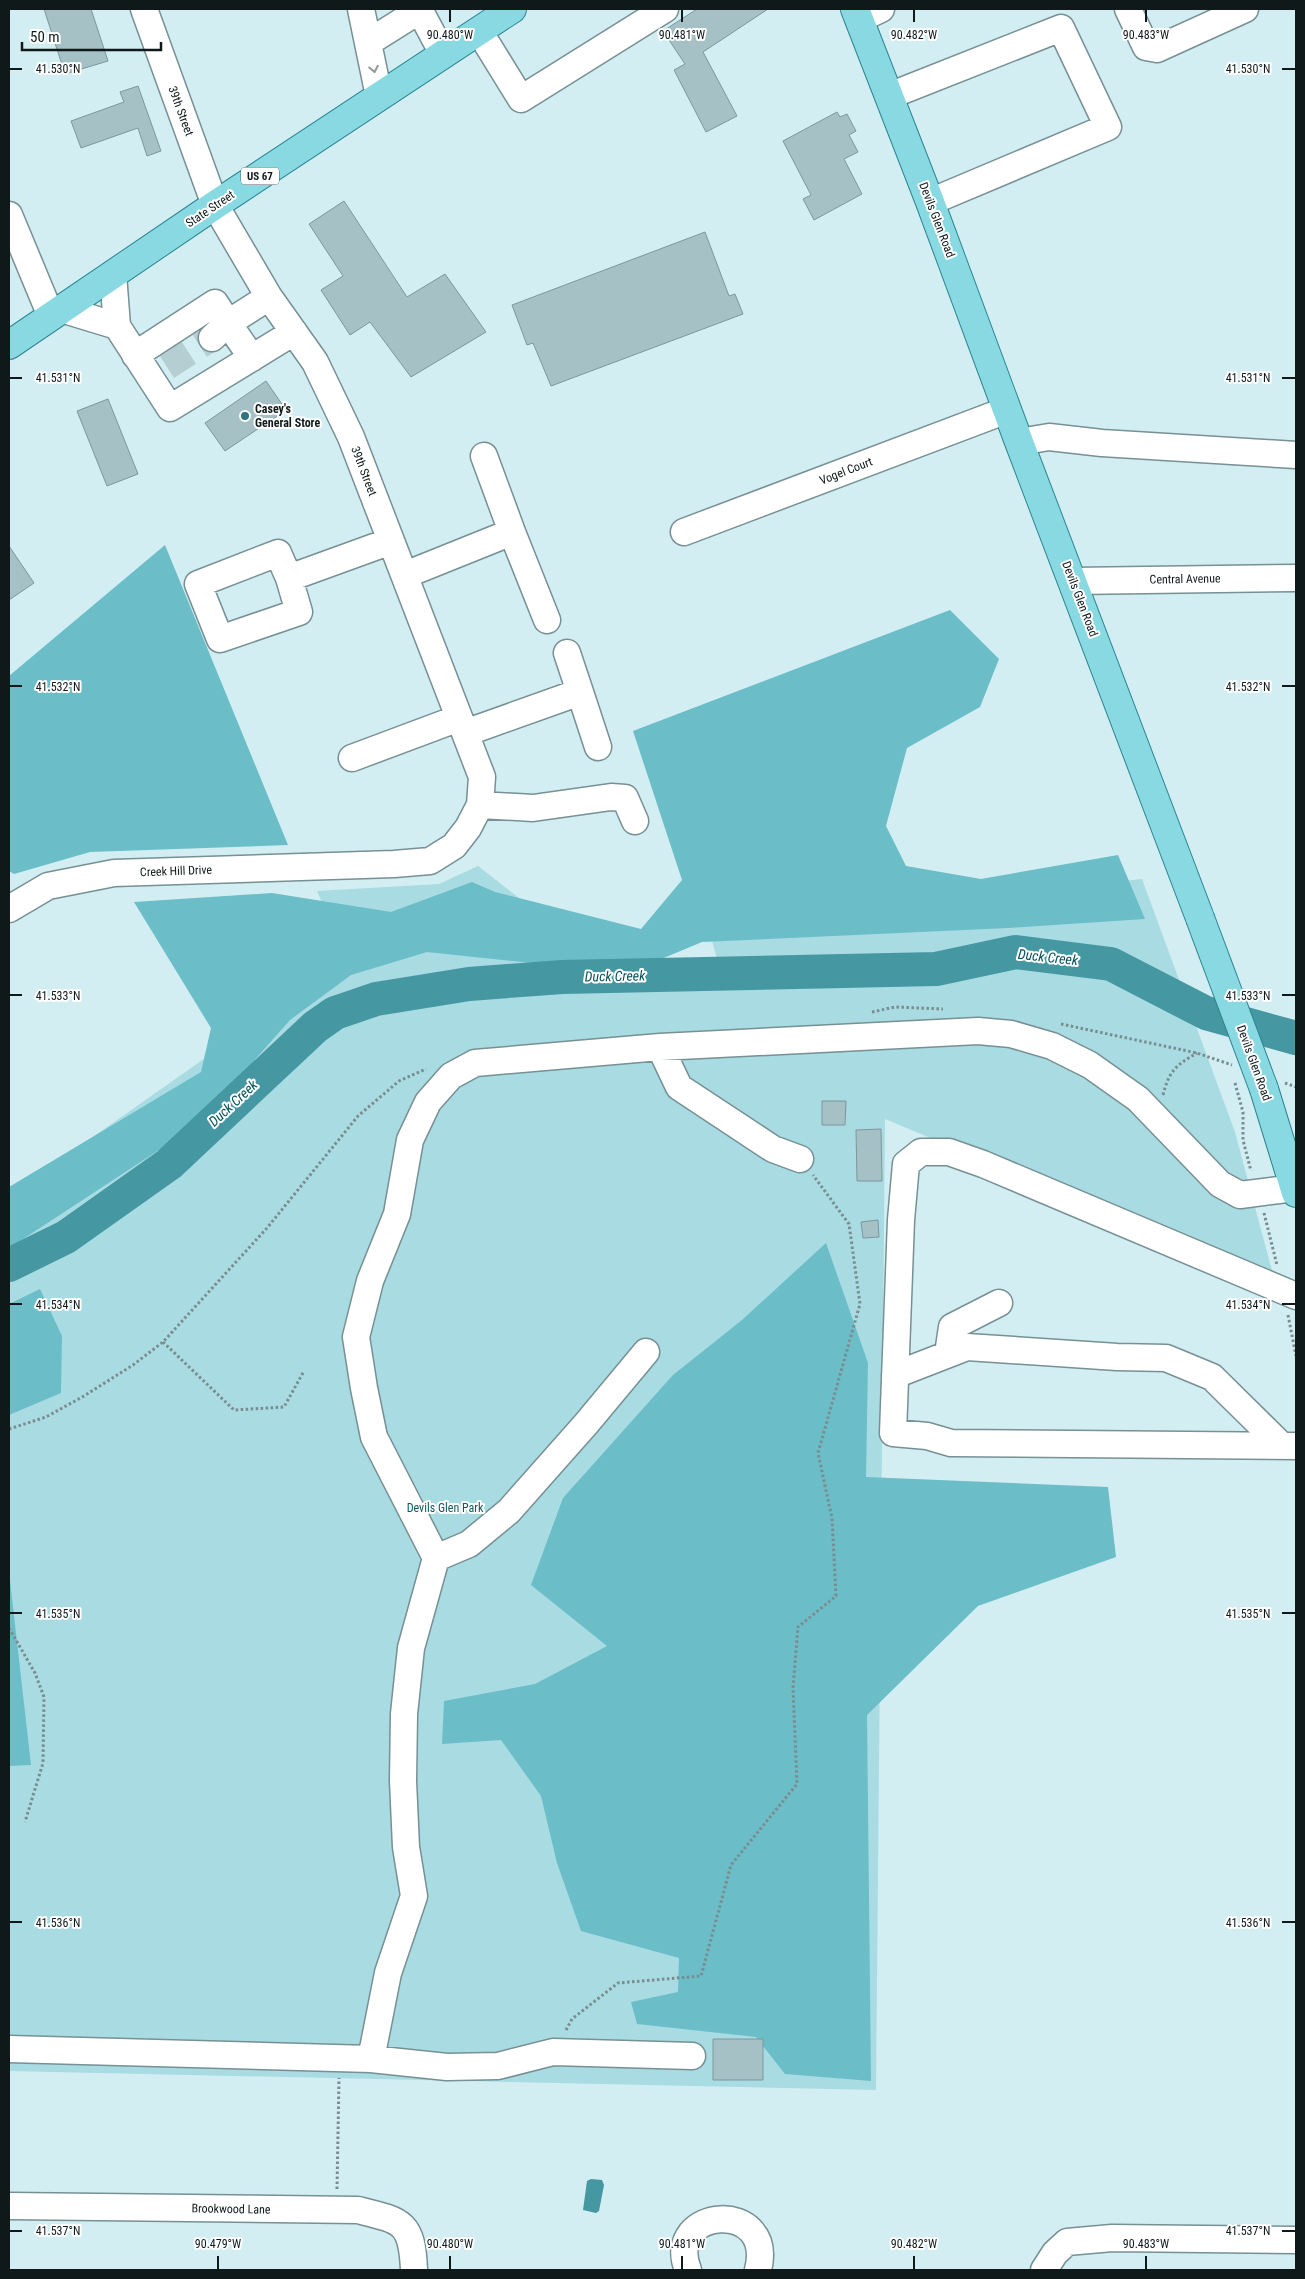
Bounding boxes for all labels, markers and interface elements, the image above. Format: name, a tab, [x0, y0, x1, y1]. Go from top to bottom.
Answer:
scale bar	[22, 20, 161, 52]
text: 50 m	[30, 28, 60, 46]
text: 90.480°W	[427, 28, 473, 42]
text: 90.481°W	[659, 28, 705, 42]
text: 90.482°W	[891, 28, 937, 42]
text: 90.483°W	[1123, 28, 1169, 42]
text: 41.530°N	[36, 62, 80, 76]
text: 41.530°N	[1226, 62, 1270, 76]
one-way arrow	[368, 65, 379, 74]
street label: 39th Street	[166, 84, 197, 138]
road number: US 67	[241, 168, 279, 185]
street label: Devils Glen Road	[916, 180, 958, 260]
street label: State Street	[183, 187, 237, 230]
text: 41.531°N	[36, 371, 80, 385]
text: 41.531°N	[1226, 371, 1270, 385]
place label: Casey's General Store	[255, 402, 320, 430]
marker: Casey's General Store	[239, 410, 251, 422]
street label: 39th Street	[348, 444, 380, 498]
street label: Vogel Court	[818, 454, 875, 488]
street label: Devils Glen Road	[1059, 559, 1101, 639]
street label: Central Avenue	[1149, 571, 1221, 587]
text: 41.532°N	[36, 680, 80, 694]
text: 41.532°N	[1226, 680, 1270, 694]
street label: Creek Hill Drive	[140, 863, 213, 879]
water label: Duck Creek	[1017, 946, 1080, 968]
water label: Duck Creek	[585, 967, 646, 985]
text: 41.533°N	[36, 989, 80, 1003]
text: 41.533°N	[1226, 989, 1270, 1003]
street label: Devils Glen Road	[1234, 1023, 1274, 1103]
water label: Duck Creek	[205, 1076, 261, 1129]
text: 41.534°N	[36, 1298, 80, 1312]
text: 41.534°N	[1226, 1298, 1270, 1312]
park label: Devils Glen Park	[407, 1501, 484, 1515]
text: 41.535°N	[36, 1607, 80, 1621]
text: 41.535°N	[1226, 1607, 1270, 1621]
text: 41.536°N	[36, 1916, 80, 1930]
text: 41.536°N	[1226, 1916, 1270, 1930]
street label: Brookwood Lane	[191, 2201, 271, 2217]
text: 41.537°N	[36, 2224, 80, 2238]
text: 41.537°N	[1226, 2224, 1270, 2238]
text: 90.479°W	[195, 2237, 241, 2251]
text: 90.480°W	[427, 2237, 473, 2251]
text: 90.481°W	[659, 2237, 705, 2251]
text: 90.482°W	[891, 2237, 937, 2251]
text: 90.483°W	[1123, 2237, 1169, 2251]

